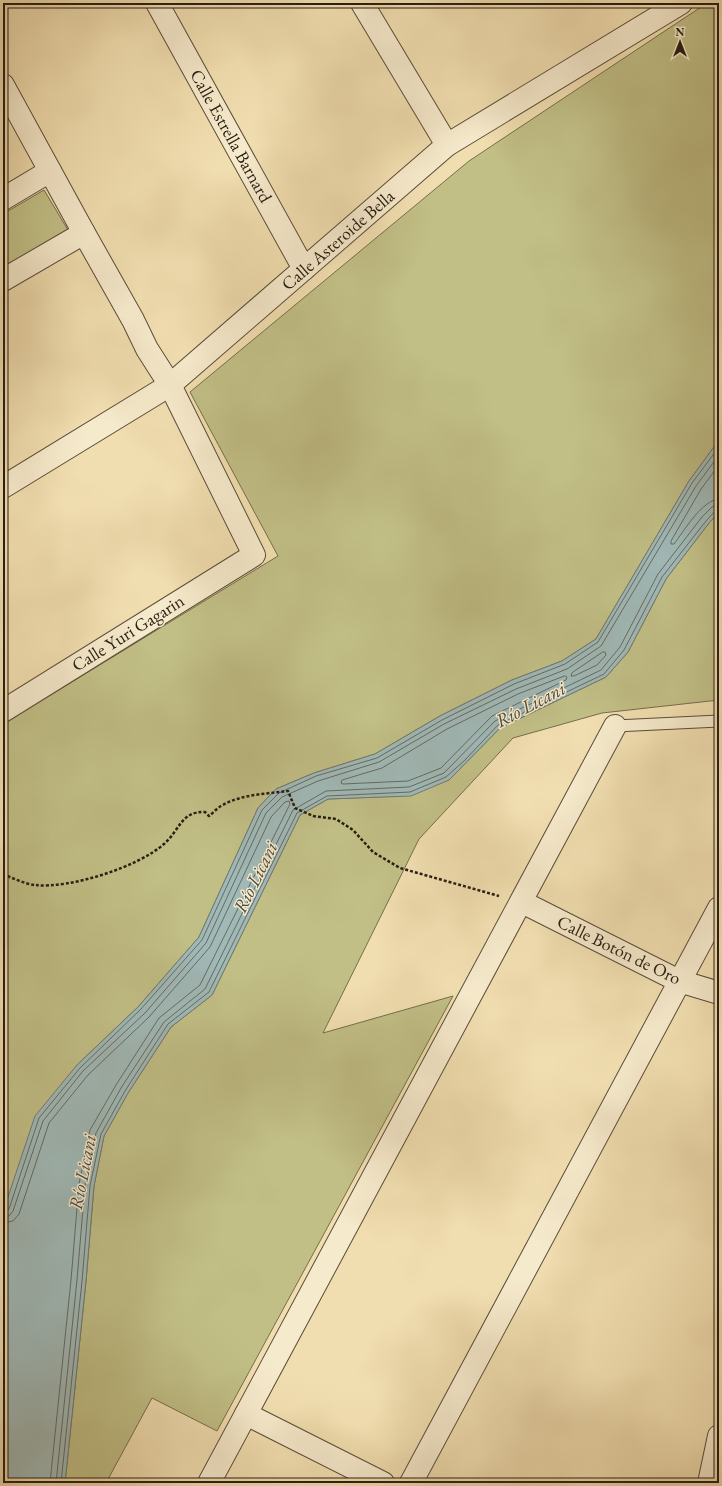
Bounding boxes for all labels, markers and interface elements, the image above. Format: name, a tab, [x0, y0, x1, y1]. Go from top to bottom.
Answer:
north arrow	[660, 22, 700, 62]
text: N	[676, 25, 685, 39]
street label: Calle Estrella Barnard	[185, 65, 278, 207]
street label: Calle Asteroide Bella	[276, 184, 400, 295]
street label: Calle Yuri Gagarin	[67, 589, 189, 676]
water label: Río Licani	[491, 675, 571, 733]
water label: Río Licani	[228, 836, 284, 917]
street label: Calle Botón de Oro	[554, 910, 685, 989]
water label: Río Licani	[63, 1131, 102, 1212]

